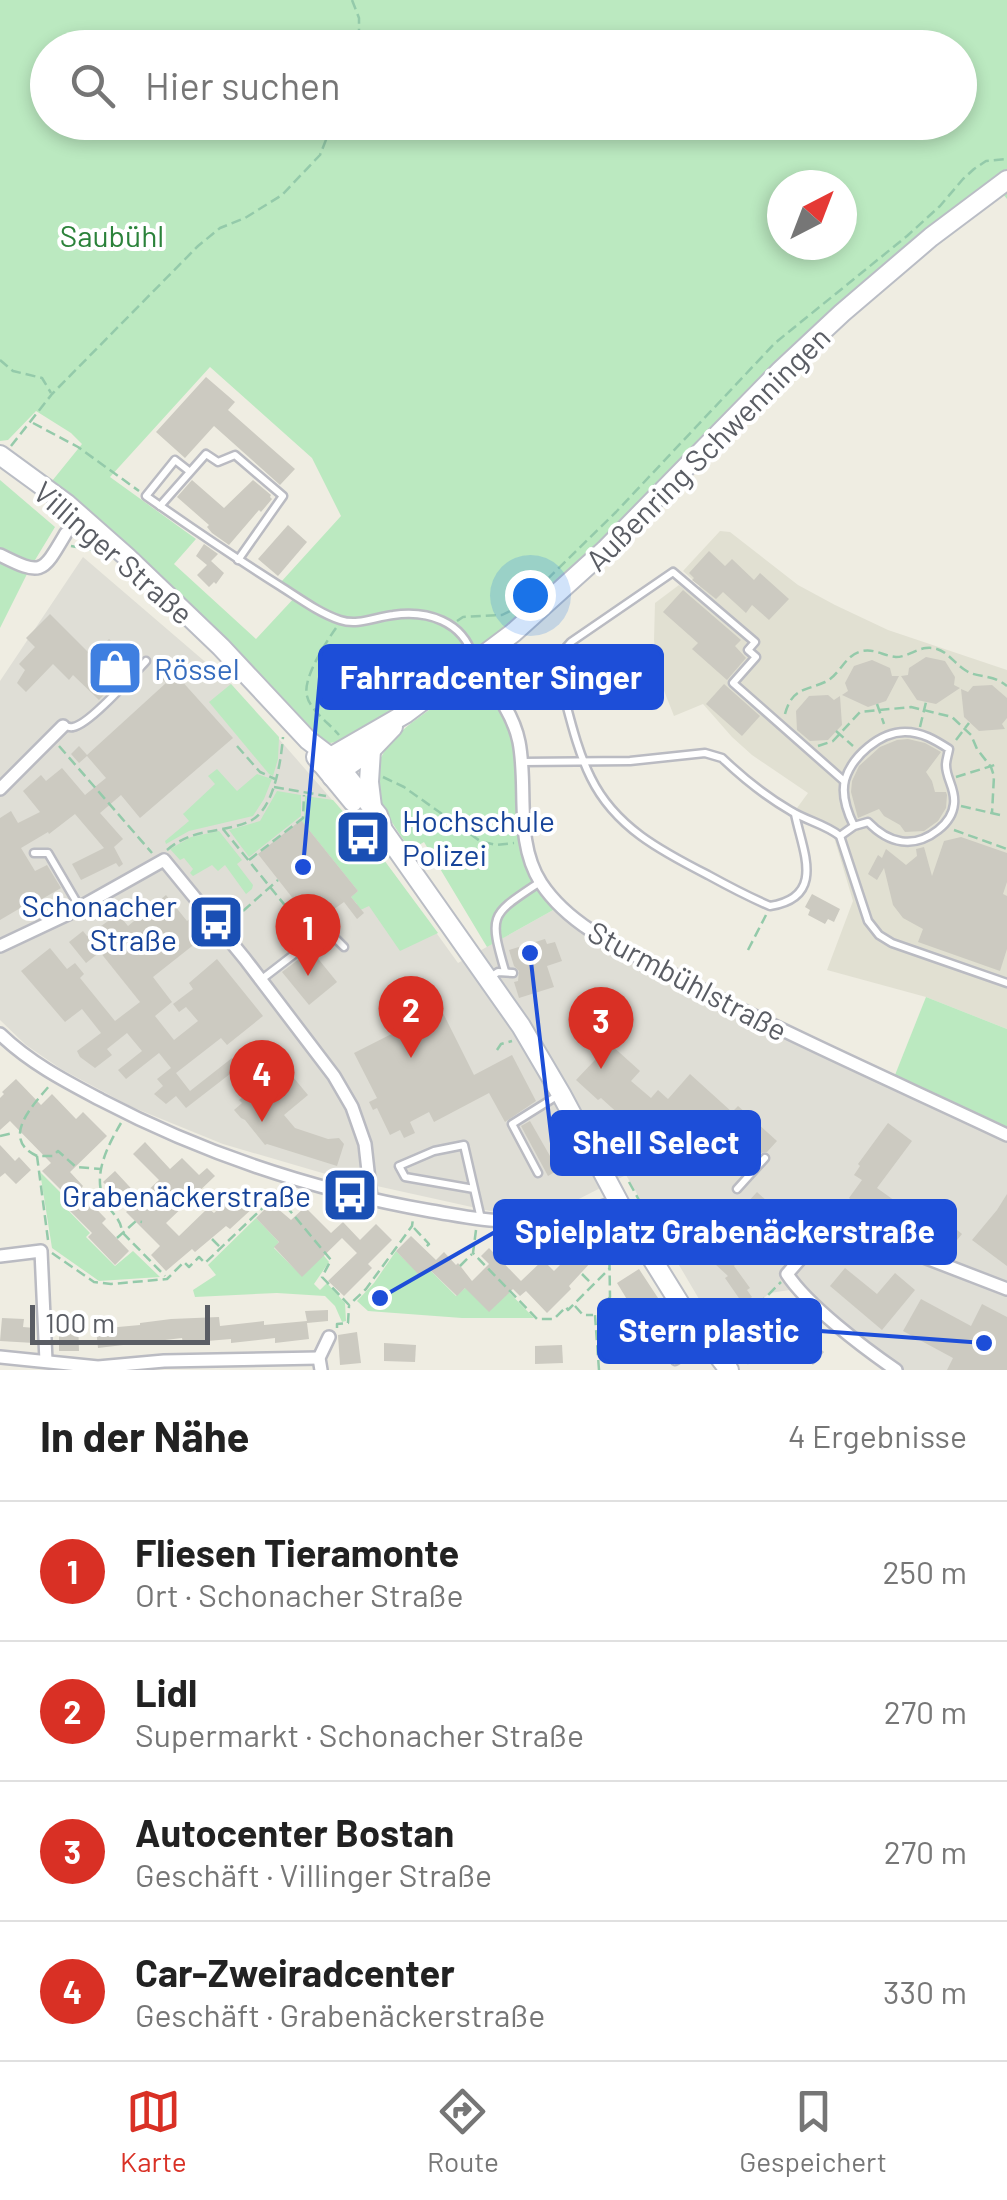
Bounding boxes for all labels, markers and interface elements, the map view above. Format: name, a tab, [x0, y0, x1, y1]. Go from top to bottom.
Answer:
search box	[30, 30, 977, 140]
icon: search	[65, 58, 120, 113]
text: Hier suchen	[145, 62, 341, 108]
north arrow	[767, 170, 857, 260]
park label: Saubühl	[60, 217, 164, 253]
street label: Außenring Schwenningen	[577, 318, 837, 578]
street label: Villinger Straße	[27, 473, 201, 631]
your location	[505, 570, 556, 621]
shop icon: Rössel	[85, 638, 145, 698]
callout: Fahrradcenter Singer	[320, 646, 662, 708]
place label: Rössel	[154, 650, 240, 686]
text: Fahrradcenter Singer	[340, 657, 642, 695]
place label: Hochschule Polizei	[402, 802, 555, 872]
bus stop icon: Hochschule Polizei	[333, 807, 393, 867]
place label: Schonacher Straße	[22, 887, 177, 957]
bus stop icon: Schonacher Straße	[186, 892, 246, 952]
pin: 1	[276, 894, 340, 976]
street label: Sturmbühlstraße	[582, 912, 794, 1048]
pin: 2	[378, 976, 444, 1058]
pin: 3	[568, 986, 634, 1069]
pin: 4	[230, 1040, 294, 1122]
callout: Shell Select	[552, 1112, 759, 1174]
text: Shell Select	[572, 1122, 740, 1160]
bus stop icon: Grabenäckerstraße	[320, 1165, 380, 1225]
place label: Grabenäckerstraße	[62, 1177, 311, 1213]
callout: Spielplatz Grabenäckerstraße	[495, 1201, 955, 1263]
text: Spielplatz Grabenäckerstraße	[515, 1211, 935, 1249]
scale bar	[30, 1300, 210, 1344]
callout: Stern plastic	[599, 1300, 820, 1362]
text: 100 m	[45, 1305, 115, 1339]
text: Stern plastic	[618, 1310, 800, 1348]
text: In der Nähe	[40, 1410, 249, 1460]
text: 4 Ergebnisse	[788, 1416, 967, 1454]
text: Fliesen Tieramonte	[135, 1529, 459, 1575]
text: 1	[67, 1552, 78, 1590]
text: 250 m	[882, 1552, 967, 1590]
text: Ort · Schonacher Straße	[135, 1575, 463, 1613]
text: Lidl	[135, 1669, 197, 1715]
text: 2	[64, 1692, 81, 1730]
text: 270 m	[884, 1692, 967, 1730]
text: Supermarkt · Schonacher Straße	[135, 1715, 584, 1753]
text: Autocenter Bostan	[135, 1809, 454, 1855]
text: 3	[64, 1832, 81, 1870]
text: 270 m	[884, 1832, 967, 1870]
text: Geschäft · Villinger Straße	[135, 1855, 492, 1893]
text: Car-Zweiradcenter	[135, 1949, 455, 1995]
text: 4	[63, 1972, 82, 2010]
text: 330 m	[883, 1972, 967, 2010]
text: Geschäft · Grabenäckerstraße	[135, 1995, 545, 2033]
tab: Karte	[120, 2084, 187, 2178]
tab: Route	[427, 2084, 499, 2178]
tab: Gespeichert	[739, 2084, 887, 2178]

